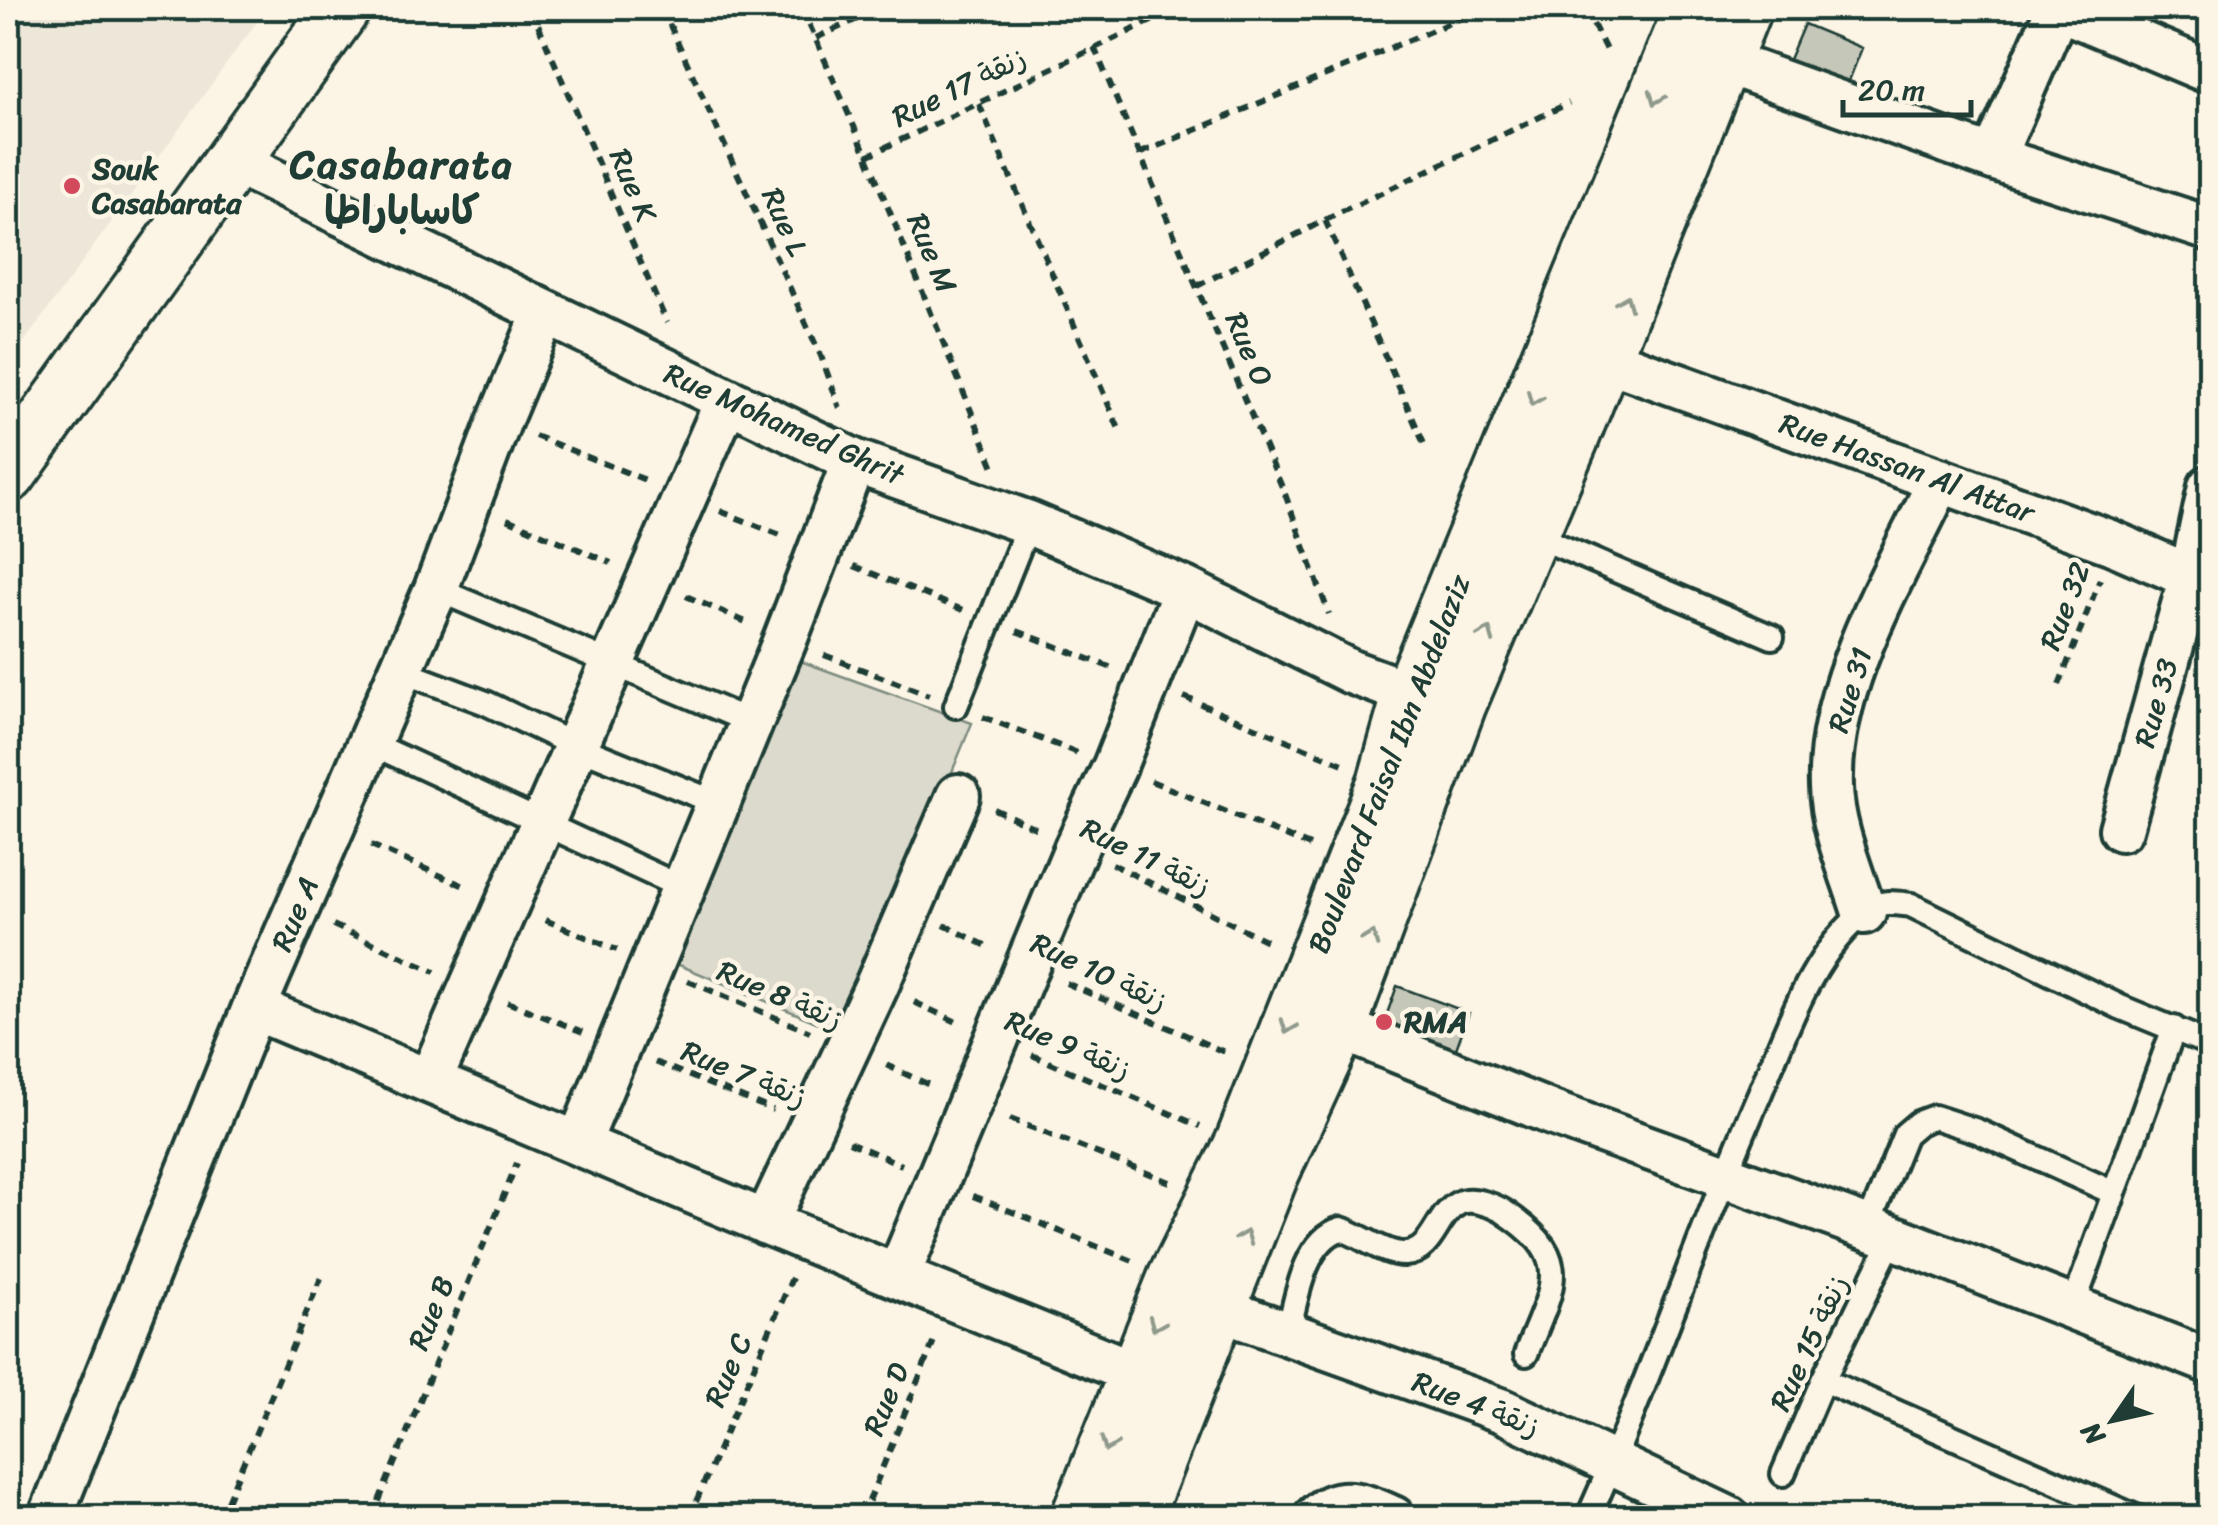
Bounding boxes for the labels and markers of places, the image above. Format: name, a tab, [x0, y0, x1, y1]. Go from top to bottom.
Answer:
place label: Souk Casabarata	[91, 142, 242, 230]
marker: Souk Casabarata	[61, 175, 83, 197]
place label: RMA	[1403, 995, 1468, 1049]
marker: RMA	[1373, 1011, 1395, 1033]

